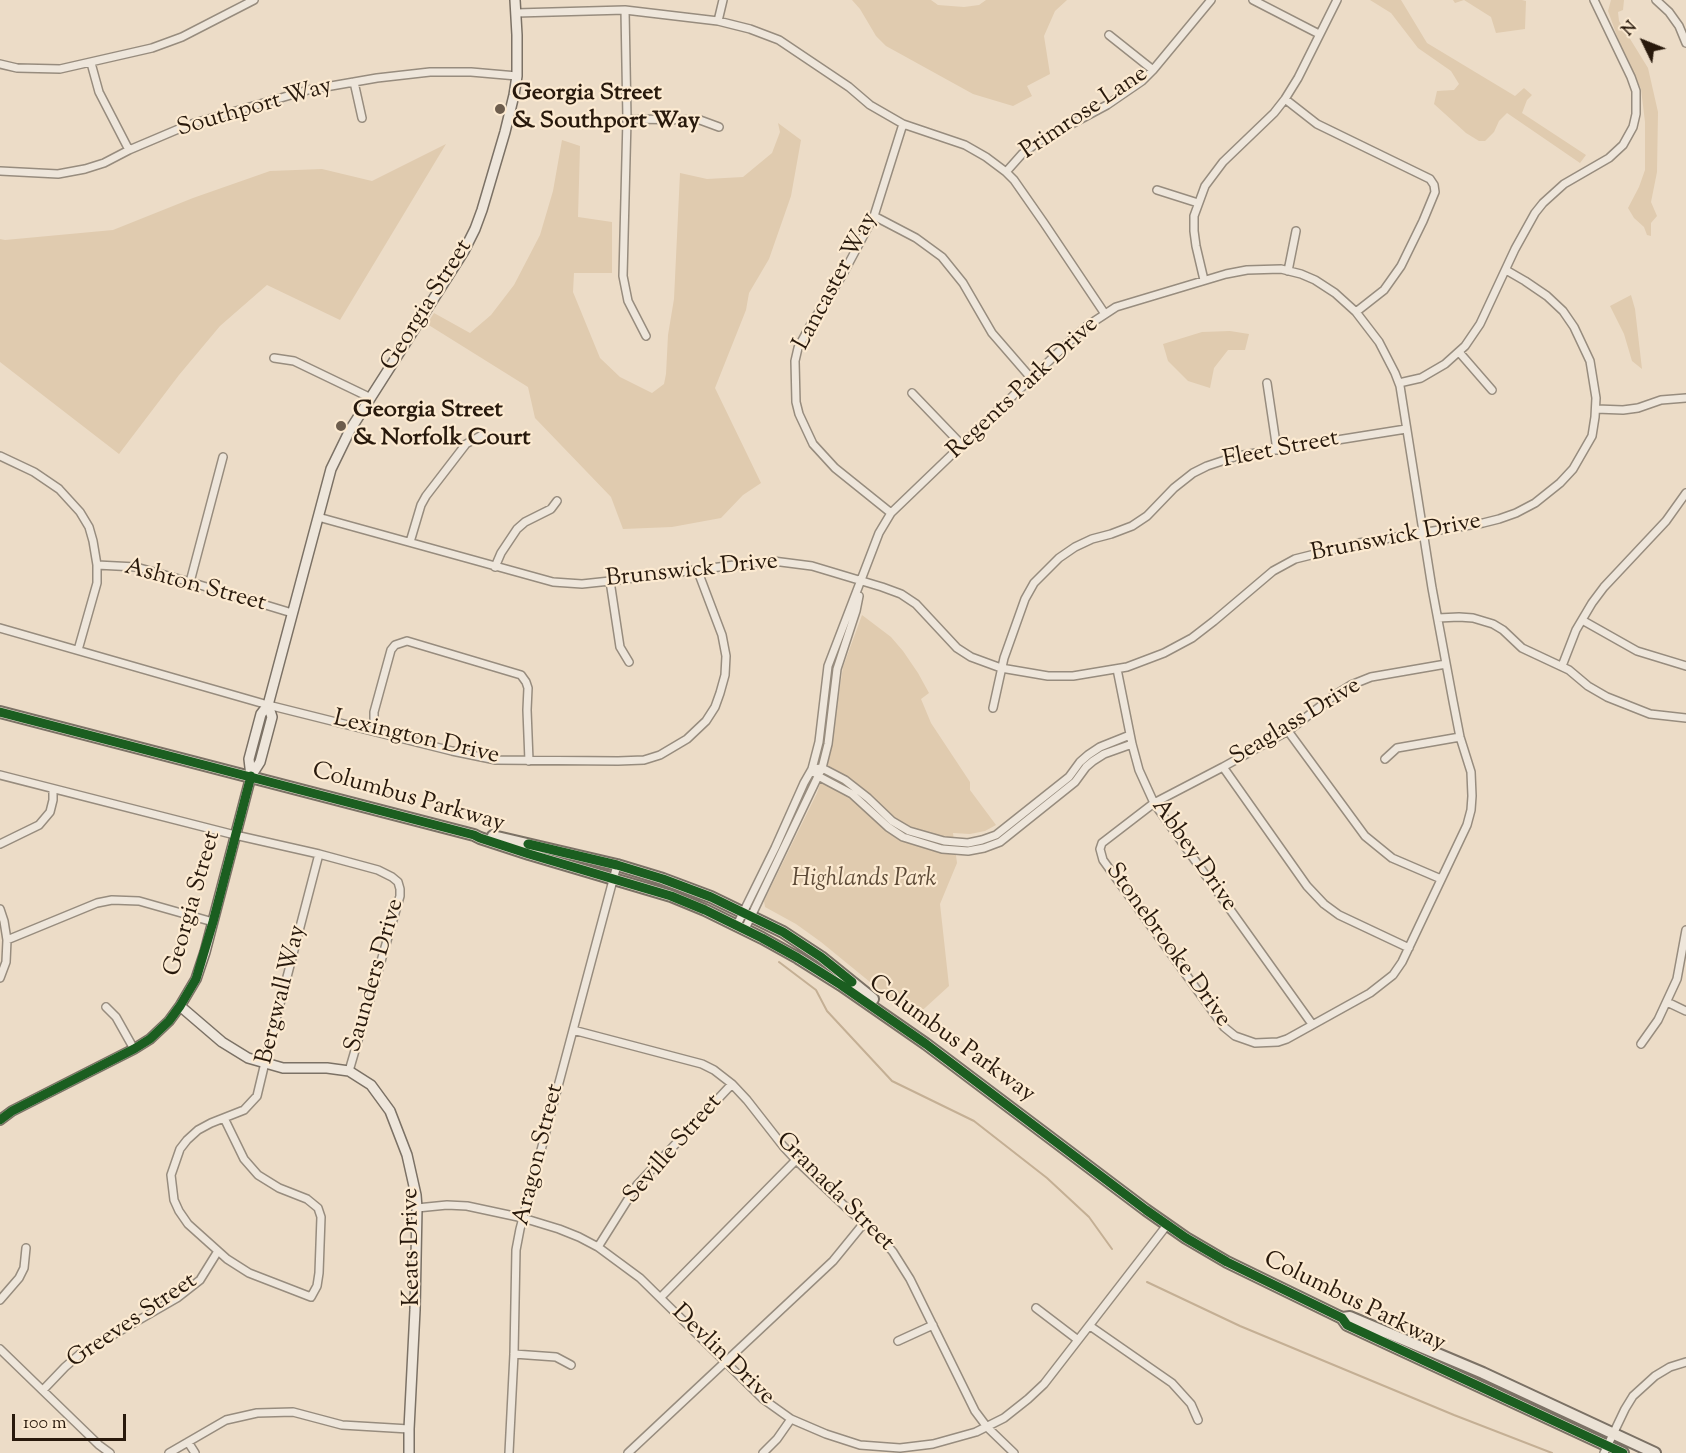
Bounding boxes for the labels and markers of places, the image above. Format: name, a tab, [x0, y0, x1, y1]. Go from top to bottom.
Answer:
place label: Georgia Street & Southport Way	[512, 81, 700, 137]
marker: Georgia Street & Southport Way	[493, 102, 507, 116]
place label: Georgia Street & Norfolk Court	[353, 398, 531, 454]
marker: Georgia Street & Norfolk Court	[334, 419, 348, 433]

